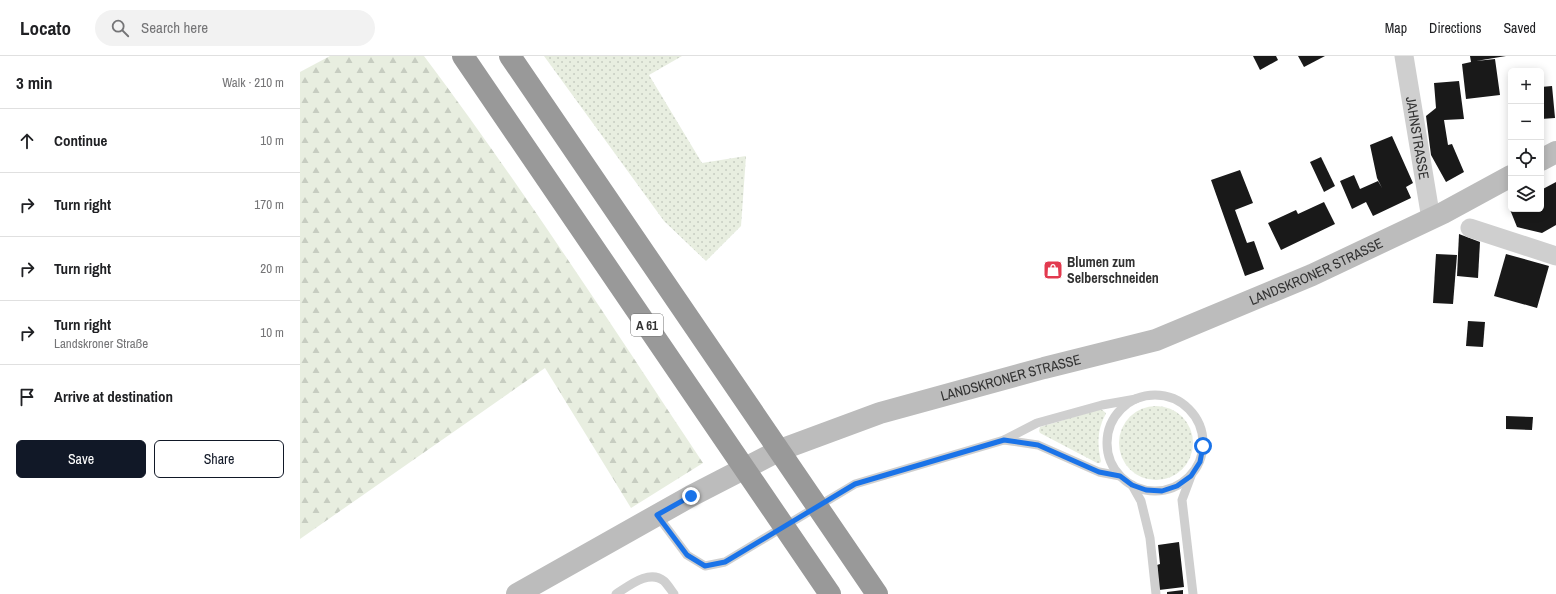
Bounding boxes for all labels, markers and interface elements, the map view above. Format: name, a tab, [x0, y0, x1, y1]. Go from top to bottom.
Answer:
search box	[95, 10, 375, 46]
text: Locato	[20, 15, 71, 41]
icon: search	[109, 17, 131, 39]
text: Search here	[141, 17, 208, 38]
text: Map	[1385, 19, 1407, 37]
text: Directions	[1429, 19, 1481, 37]
text: Saved	[1503, 19, 1536, 37]
map controls	[1508, 68, 1544, 212]
button: +	[1508, 68, 1544, 104]
text: 3 min	[16, 71, 52, 94]
text: Walk · 210 m	[222, 74, 284, 91]
street label: JAHNSTRASSE	[1402, 95, 1433, 181]
button: −	[1508, 104, 1544, 140]
icon: ahead	[16, 130, 38, 152]
text: Continue	[54, 130, 107, 151]
text: 10 m	[260, 132, 284, 149]
button: locate	[1508, 140, 1544, 176]
button: layers	[1508, 176, 1544, 212]
icon: right	[16, 194, 38, 216]
text: Turn right	[54, 194, 111, 215]
text: 170 m	[254, 196, 284, 213]
street label: LANDSKRONER STRASSE	[1247, 234, 1386, 309]
place label: Blumen zum Selberschneiden	[1067, 253, 1159, 287]
icon: right	[16, 258, 38, 280]
text: Turn right	[54, 258, 111, 279]
shop icon: Blumen zum Selberschneiden	[1042, 259, 1064, 281]
text: 20 m	[260, 260, 284, 277]
text: Turn right	[54, 314, 111, 335]
road number: A 61	[631, 314, 663, 336]
icon: right	[16, 322, 38, 344]
text: 10 m	[260, 324, 284, 341]
text: Landskroner Straße	[54, 335, 148, 352]
street label: LANDSKRONER STRASSE	[939, 350, 1083, 405]
icon: arrive	[16, 386, 38, 408]
text: Arrive at destination	[54, 386, 173, 407]
route start	[1194, 437, 1212, 455]
button: Save	[16, 440, 146, 478]
button: Share	[154, 440, 284, 478]
route end	[682, 487, 700, 505]

